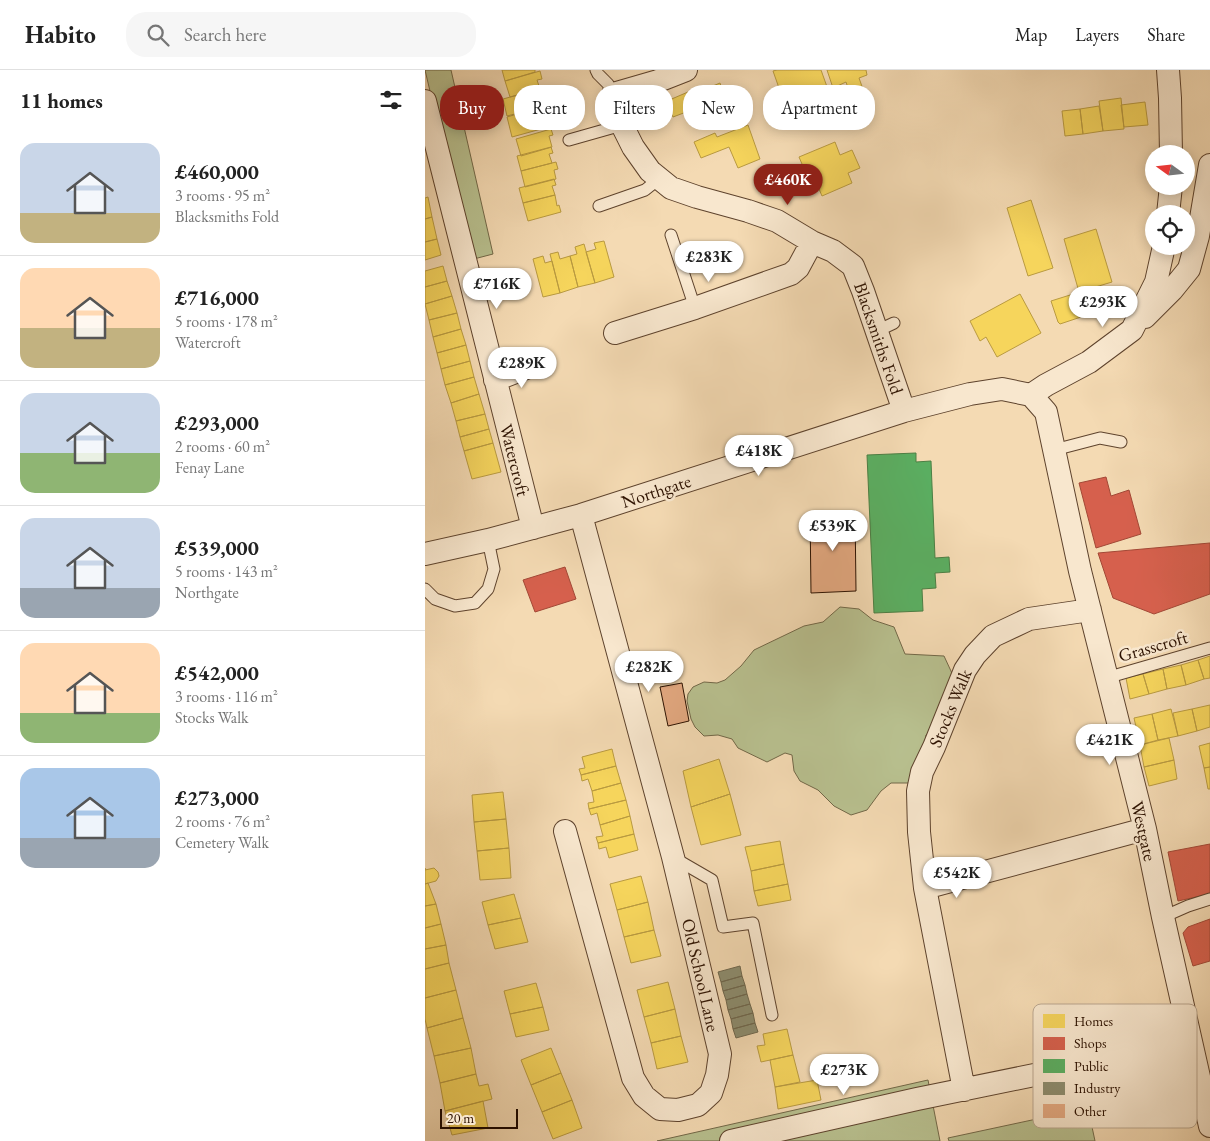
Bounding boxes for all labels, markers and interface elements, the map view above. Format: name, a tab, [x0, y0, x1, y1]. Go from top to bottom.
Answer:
search box	[126, 12, 476, 57]
text: Habito	[25, 19, 96, 50]
icon: search	[144, 21, 172, 49]
text: Search here	[184, 22, 266, 47]
text: Map	[1015, 23, 1047, 46]
text: Layers	[1075, 23, 1119, 46]
text: Share	[1147, 23, 1185, 46]
chip: Buy	[440, 85, 504, 130]
chip: Rent	[514, 85, 585, 130]
chip: Filters	[595, 85, 673, 130]
chip: New	[683, 85, 753, 130]
chip: Apartment	[763, 85, 875, 130]
icon: filters	[377, 86, 405, 114]
text: 11 homes	[20, 87, 103, 114]
north arrow	[1145, 145, 1195, 195]
map controls	[1145, 145, 1195, 255]
text: £460,000	[175, 158, 259, 185]
icon: home	[60, 163, 120, 223]
pin: £460K	[753, 164, 823, 206]
text: £460K	[765, 169, 811, 190]
text: 3 rooms · 95 m²	[175, 185, 270, 206]
button: locate	[1145, 205, 1195, 255]
text: Blacksmiths Fold	[175, 206, 279, 227]
pin: £283K	[674, 240, 744, 283]
text: £283K	[686, 246, 732, 267]
pin: £716K	[462, 268, 532, 310]
text: £716K	[474, 273, 520, 294]
street label: Blacksmiths Fold	[849, 279, 909, 398]
text: £716,000	[175, 284, 259, 311]
pin: £293K	[1068, 286, 1138, 328]
icon: home	[60, 288, 120, 348]
text: £293K	[1080, 291, 1126, 312]
text: 5 rooms · 178 m²	[175, 311, 278, 332]
text: Watercroft	[175, 332, 241, 353]
pin: £289K	[487, 346, 557, 389]
text: £289K	[499, 352, 545, 373]
text: £293,000	[175, 409, 259, 436]
icon: home	[60, 413, 120, 473]
street label: Watercroft	[495, 421, 535, 499]
pin: £418K	[724, 434, 794, 477]
text: 2 rooms · 60 m²	[175, 436, 270, 457]
text: £418K	[736, 440, 782, 461]
text: Fenay Lane	[175, 457, 244, 478]
street label: Northgate	[618, 469, 694, 513]
pin: £539K	[798, 510, 868, 552]
text: £539K	[810, 515, 856, 536]
text: £539,000	[175, 534, 259, 561]
icon: home	[60, 538, 120, 598]
text: 5 rooms · 143 m²	[175, 561, 278, 582]
text: Northgate	[175, 582, 239, 603]
street label: Grasscroft	[1116, 625, 1191, 667]
pin: £282K	[614, 650, 684, 693]
text: £282K	[626, 656, 672, 677]
text: £542,000	[175, 659, 259, 686]
icon: home	[60, 663, 120, 723]
street label: Stocks Walk	[923, 665, 977, 751]
text: 3 rooms · 116 m²	[175, 686, 278, 707]
text: Stocks Walk	[175, 707, 249, 728]
pin: £421K	[1075, 724, 1145, 766]
text: £421K	[1087, 729, 1133, 750]
text: £273,000	[175, 784, 259, 811]
icon: home	[60, 788, 120, 848]
street label: Westgate	[1126, 799, 1162, 863]
text: 2 rooms · 76 m²	[175, 811, 270, 832]
text: Cemetery Walk	[175, 832, 269, 853]
pin: £542K	[922, 856, 992, 899]
text: £542K	[934, 862, 980, 883]
street label: Old School Lane	[677, 916, 725, 1034]
legend	[1033, 1004, 1197, 1128]
text: Homes	[1074, 1012, 1114, 1030]
text: Shops	[1074, 1034, 1107, 1052]
pin: £273K	[809, 1054, 879, 1096]
text: Public	[1074, 1057, 1109, 1075]
text: £273K	[821, 1059, 867, 1080]
text: Industry	[1074, 1079, 1121, 1097]
text: Other	[1074, 1102, 1107, 1120]
scale bar	[440, 1106, 517, 1129]
text: 20 m	[447, 1109, 474, 1127]

